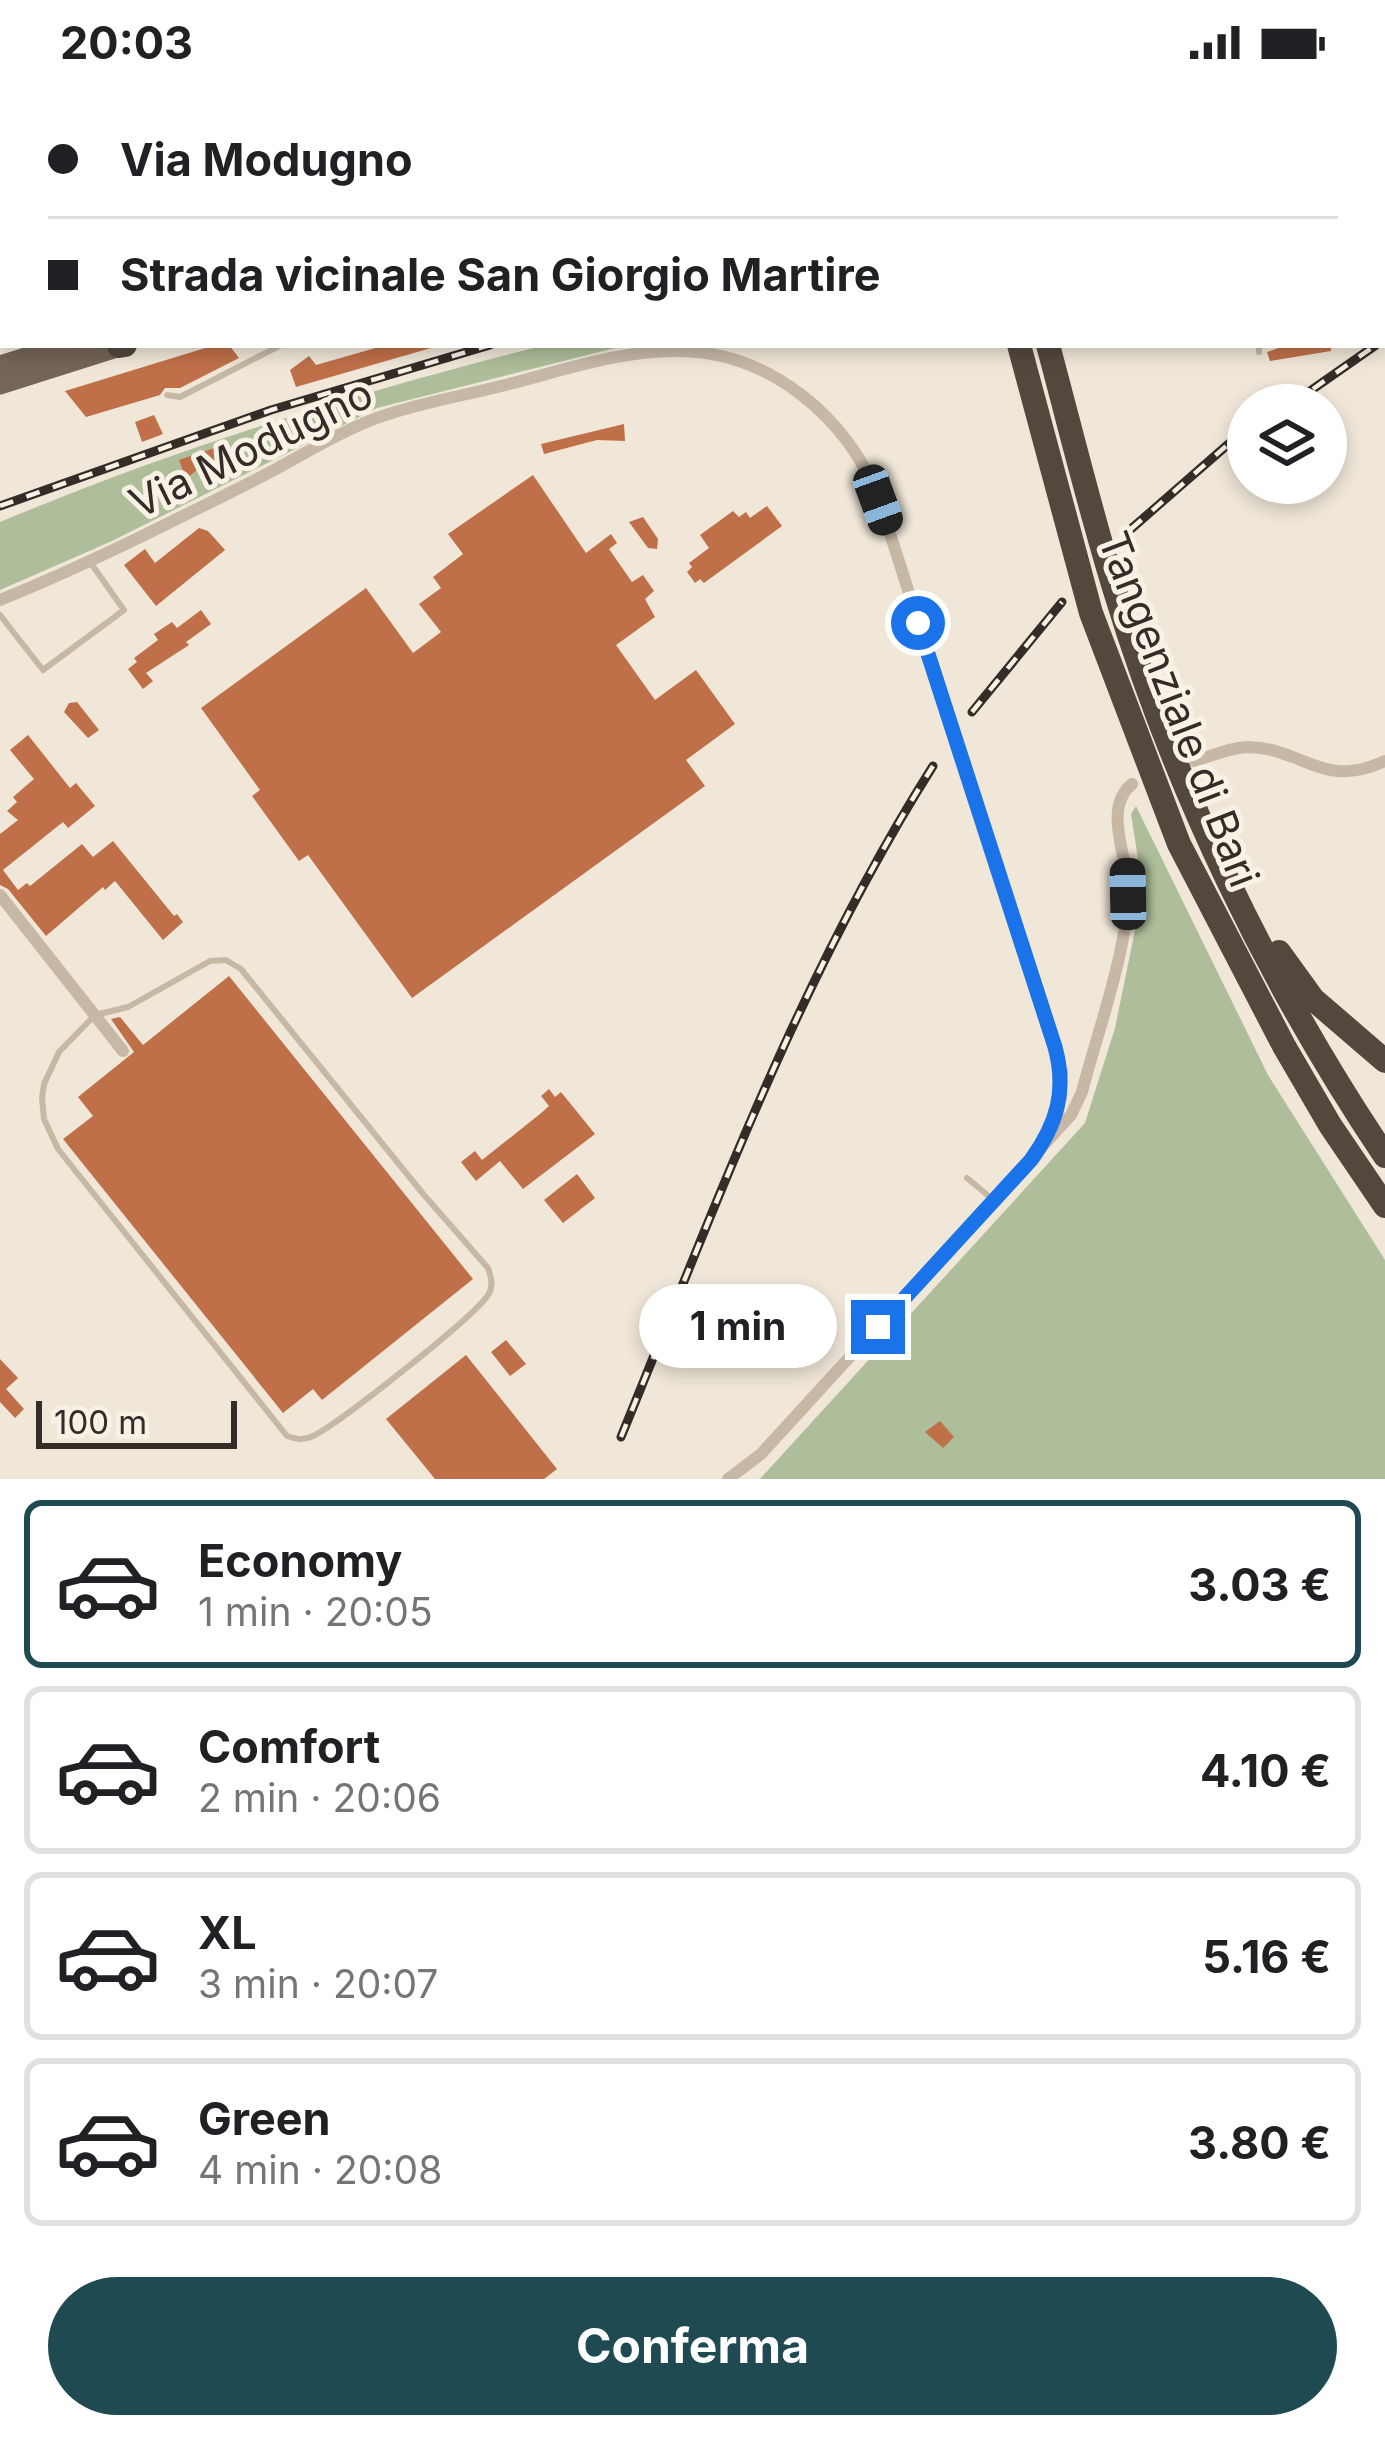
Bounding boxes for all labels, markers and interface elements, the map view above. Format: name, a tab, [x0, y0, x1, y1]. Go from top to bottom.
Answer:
text: 20:03	[60, 15, 193, 70]
text: Via Modugno	[120, 132, 413, 187]
text: Strada vicinale San Giorgio Martire	[120, 247, 880, 302]
street label: Via Modugno	[121, 367, 381, 528]
map controls	[1227, 384, 1347, 504]
button: layers	[1227, 384, 1347, 504]
car	[849, 460, 907, 540]
street label: Tangenziale di Bari	[1088, 524, 1271, 894]
route start	[891, 596, 945, 650]
car	[1109, 858, 1147, 930]
callout: 1 min	[638, 1285, 836, 1369]
route end	[851, 1300, 905, 1354]
text: 1 min	[690, 1302, 786, 1349]
scale bar	[36, 1395, 237, 1448]
text: 100 m	[54, 1402, 147, 1442]
icon: car	[54, 1530, 162, 1638]
text: Economy	[198, 1533, 402, 1588]
text: 3.03 €	[1188, 1557, 1331, 1612]
text: 1 min · 20:05	[198, 1588, 433, 1635]
icon: car	[54, 1716, 162, 1824]
text: Comfort	[198, 1719, 380, 1774]
text: 4.10 €	[1200, 1743, 1331, 1798]
text: 2 min · 20:06	[198, 1774, 441, 1821]
icon: car	[54, 1902, 162, 2010]
text: XL	[198, 1905, 257, 1960]
text: 5.16 €	[1202, 1929, 1331, 1984]
text: 3 min · 20:07	[198, 1960, 438, 2007]
icon: car	[54, 2088, 162, 2196]
text: Green	[198, 2091, 331, 2146]
text: 3.80 €	[1188, 2115, 1331, 2170]
text: 4 min · 20:08	[198, 2146, 442, 2193]
button: Conferma	[48, 2277, 1337, 2415]

